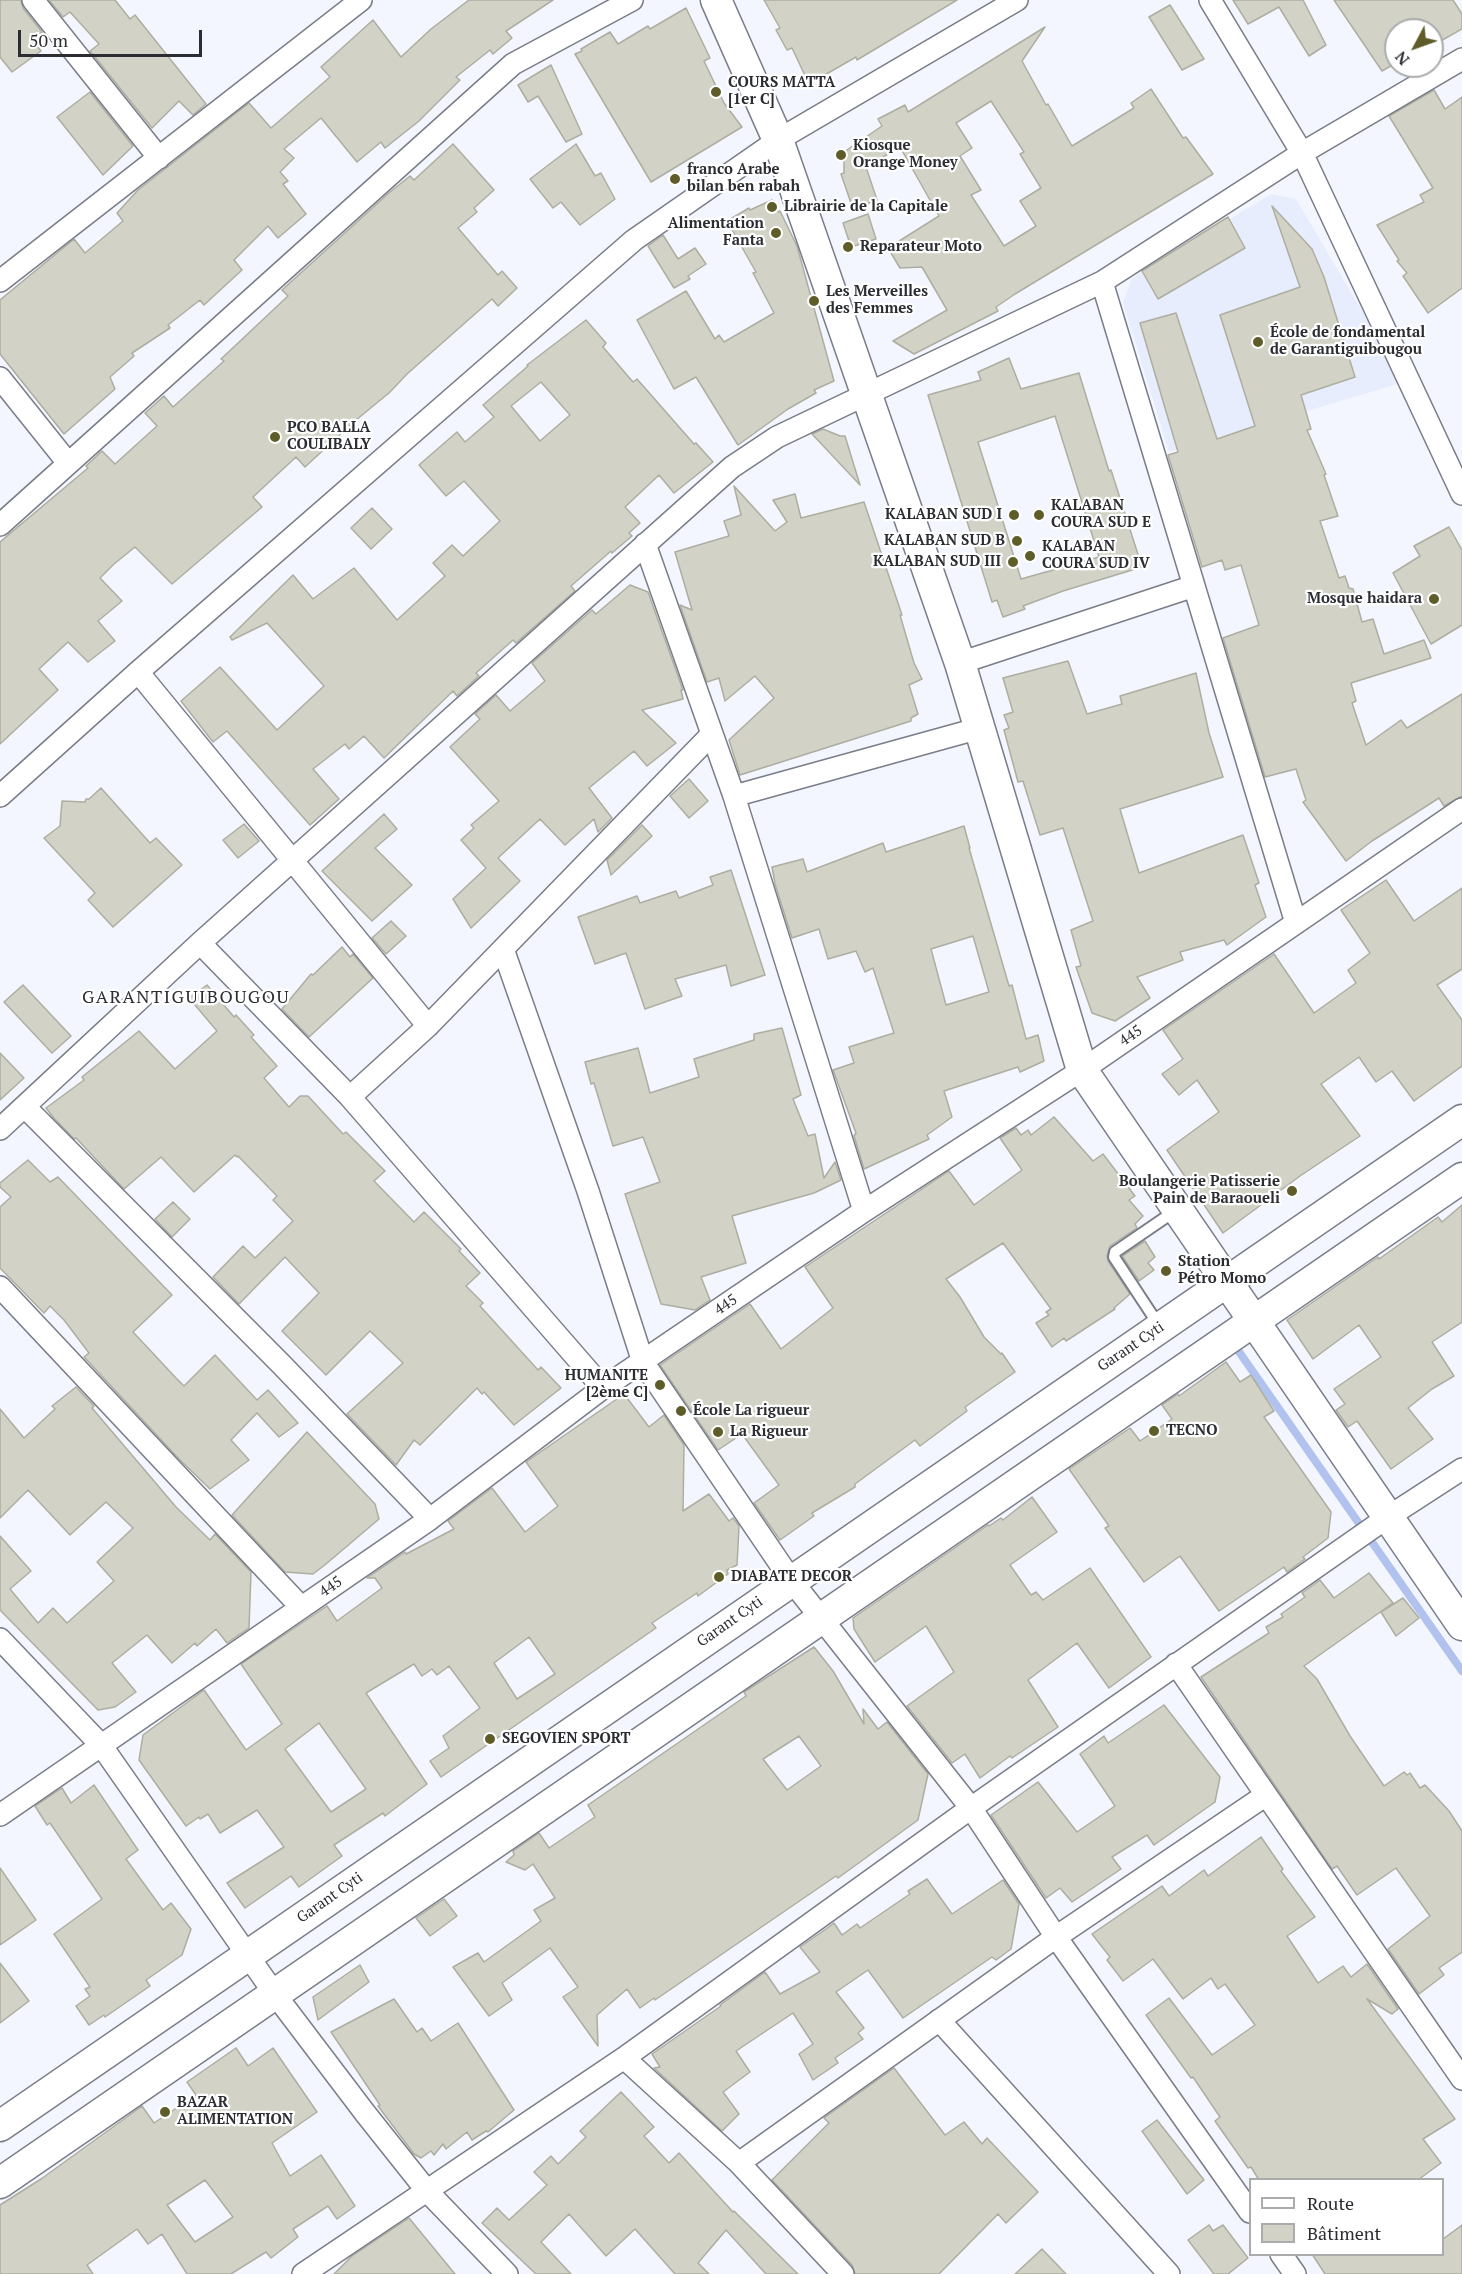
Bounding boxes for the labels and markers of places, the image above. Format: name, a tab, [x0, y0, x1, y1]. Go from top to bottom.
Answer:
place label: COURS MATTA [1er C]	[728, 74, 835, 109]
marker: COURS MATTA [1er C]	[709, 85, 723, 99]
place label: Kiosque Orange Money	[853, 137, 958, 172]
marker: Kiosque Orange Money	[834, 148, 848, 162]
place label: franco Arabe bilan ben rabah	[687, 161, 800, 196]
marker: franco Arabe bilan ben rabah	[668, 172, 682, 186]
place label: Librairie de la Capitale	[784, 198, 948, 216]
marker: Librairie de la Capitale	[765, 200, 779, 214]
place label: Alimentation Fanta	[668, 215, 764, 250]
marker: Alimentation Fanta	[769, 226, 783, 240]
place label: Reparateur Moto	[860, 238, 982, 256]
marker: Reparateur Moto	[841, 240, 855, 254]
place label: Les Merveilles des Femmes	[826, 283, 928, 318]
marker: Les Merveilles des Femmes	[807, 294, 821, 308]
place label: École de fondamental de Garantiguibougou	[1270, 324, 1425, 359]
marker: École de fondamental de Garantiguibougou	[1251, 335, 1265, 349]
place label: PCO BALLA COULIBALY	[287, 419, 371, 454]
marker: PCO BALLA COULIBALY	[268, 430, 282, 444]
place label: KALABAN COURA SUD E	[1051, 497, 1151, 532]
place label: KALABAN SUD I	[885, 506, 1002, 524]
marker: KALABAN SUD I	[1007, 508, 1021, 522]
marker: KALABAN COURA SUD E	[1032, 508, 1046, 522]
place label: KALABAN SUD B	[884, 532, 1005, 550]
marker: KALABAN SUD B	[1010, 534, 1024, 548]
place label: KALABAN COURA SUD IV	[1042, 538, 1150, 573]
marker: KALABAN COURA SUD IV	[1023, 549, 1037, 563]
place label: KALABAN SUD III	[873, 553, 1001, 571]
marker: KALABAN SUD III	[1006, 555, 1020, 569]
place label: Mosque haidara	[1307, 590, 1422, 608]
marker: Mosque haidara	[1427, 592, 1441, 606]
place label: Boulangerie Patisserie Pain de Baraoueli	[1119, 1173, 1280, 1208]
marker: Boulangerie Patisserie Pain de Baraoueli	[1285, 1184, 1299, 1198]
place label: Station Pétro Momo	[1178, 1253, 1266, 1288]
marker: Station Pétro Momo	[1159, 1264, 1173, 1278]
place label: HUMANITE [2ème C]	[565, 1367, 648, 1402]
marker: HUMANITE [2ème C]	[653, 1378, 667, 1392]
place label: École La rigueur	[693, 1402, 809, 1420]
marker: École La rigueur	[674, 1404, 688, 1418]
place label: TECNO	[1166, 1422, 1218, 1440]
place label: La Rigueur	[730, 1423, 808, 1441]
marker: TECNO	[1147, 1424, 1161, 1438]
marker: La Rigueur	[711, 1425, 725, 1439]
place label: DIABATE DECOR	[731, 1568, 852, 1586]
marker: DIABATE DECOR	[712, 1570, 726, 1584]
place label: SEGOVIEN SPORT	[502, 1730, 630, 1748]
marker: SEGOVIEN SPORT	[483, 1732, 497, 1746]
place label: BAZAR ALIMENTATION	[177, 2094, 293, 2129]
marker: BAZAR ALIMENTATION	[158, 2105, 172, 2119]

